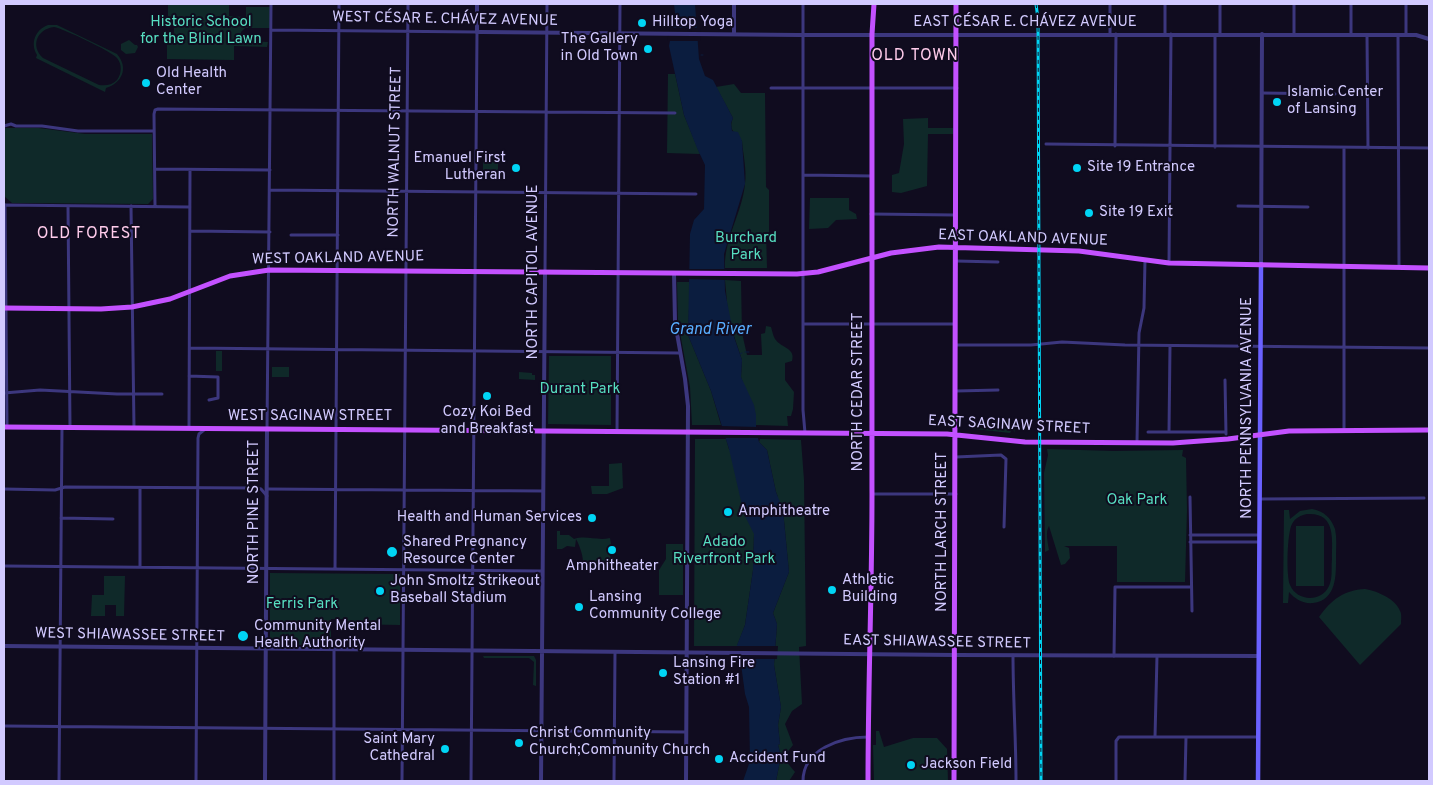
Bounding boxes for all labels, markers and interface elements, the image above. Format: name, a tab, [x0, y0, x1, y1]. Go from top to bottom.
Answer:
street label: WEST CÉSAR E. CHÁVEZ AVENUE	[332, 9, 558, 31]
park label: Historic School for the Blind Lawn	[140, 14, 262, 49]
place label: Hilltop Yoga	[652, 14, 733, 32]
street label: EAST CÉSAR E. CHÁVEZ AVENUE	[913, 14, 1137, 32]
marker: Hilltop Yoga	[636, 17, 648, 29]
place label: The Gallery in Old Town	[561, 31, 638, 66]
marker: The Gallery in Old Town	[642, 43, 654, 55]
district label: OLD TOWN	[870, 47, 960, 67]
place label: Old Health Center	[156, 65, 227, 100]
street label: NORTH WALNUT STREET	[386, 66, 406, 238]
marker: Old Health Center	[140, 77, 152, 89]
place label: Islamic Center of Lansing	[1287, 84, 1383, 119]
marker: Islamic Center of Lansing	[1271, 96, 1283, 108]
place label: Emanuel First Lutheran	[413, 150, 506, 185]
place label: Site 19 Entrance	[1087, 159, 1195, 177]
marker: Emanuel First Lutheran	[510, 162, 522, 174]
marker: Site 19 Entrance	[1071, 162, 1083, 174]
street label: NORTH CAPITOL AVENUE	[525, 185, 543, 359]
place label: Site 19 Exit	[1099, 204, 1173, 222]
marker: Site 19 Exit	[1083, 207, 1095, 219]
district label: OLD FOREST	[36, 225, 142, 245]
street label: EAST OAKLAND AVENUE	[938, 227, 1108, 251]
park label: Burchard Park	[715, 230, 777, 265]
street label: WEST OAKLAND AVENUE	[252, 248, 424, 270]
street label: NORTH PENNSYLVANIA AVENUE	[1239, 297, 1257, 519]
street label: NORTH CEDAR STREET	[850, 312, 868, 472]
water label: Grand River	[669, 321, 751, 341]
park label: Durant Park	[540, 381, 620, 399]
marker: Cozy Koi Bed and Breakfast	[481, 390, 493, 402]
place label: Cozy Koi Bed and Breakfast	[440, 404, 534, 439]
street label: WEST SAGINAW STREET	[228, 408, 392, 426]
street label: EAST SAGINAW STREET	[927, 413, 1091, 439]
street label: NORTH PINE STREET	[246, 440, 264, 584]
street label: NORTH LARCH STREET	[934, 452, 952, 612]
park label: Oak Park	[1106, 492, 1168, 510]
place label: Amphitheatre	[738, 503, 830, 521]
marker: Amphitheatre	[722, 506, 734, 518]
place label: Health and Human Services	[397, 509, 582, 527]
marker: Health and Human Services	[586, 512, 598, 524]
place label: Shared Pregnancy Resource Center	[403, 534, 527, 569]
park label: Adado Riverfront Park	[673, 534, 775, 569]
marker: Amphitheater	[606, 544, 618, 556]
marker: Shared Pregnancy Resource Center	[385, 545, 399, 559]
place label: Amphitheater	[565, 558, 659, 576]
place label: Athletic Building	[842, 572, 897, 607]
place label: John Smoltz Strikeout Baseball Stadium	[390, 573, 540, 608]
marker: Athletic Building	[826, 584, 838, 596]
marker: John Smoltz Strikeout Baseball Stadium	[374, 585, 386, 597]
place label: Lansing Community College	[589, 589, 721, 624]
park label: Ferris Park	[266, 596, 338, 614]
marker: Lansing Community College	[573, 601, 585, 613]
place label: Community Mental Health Authority	[254, 618, 381, 653]
street label: WEST SHIAWASSEE STREET	[35, 625, 225, 647]
marker: Community Mental Health Authority	[236, 629, 250, 643]
street label: EAST SHIAWASSEE STREET	[843, 632, 1031, 654]
place label: Lansing Fire Station #1	[673, 655, 755, 690]
marker: Lansing Fire Station #1	[657, 667, 669, 679]
place label: Christ Community Church;Community Church	[529, 725, 710, 760]
place label: Saint Mary Cathedral	[363, 731, 435, 766]
marker: Christ Community Church;Community Church	[513, 737, 525, 749]
marker: Saint Mary Cathedral	[439, 743, 451, 755]
place label: Accident Fund	[729, 750, 826, 768]
marker: Accident Fund	[713, 753, 725, 765]
place label: Jackson Field	[921, 756, 1012, 774]
marker: Jackson Field	[905, 759, 917, 771]

